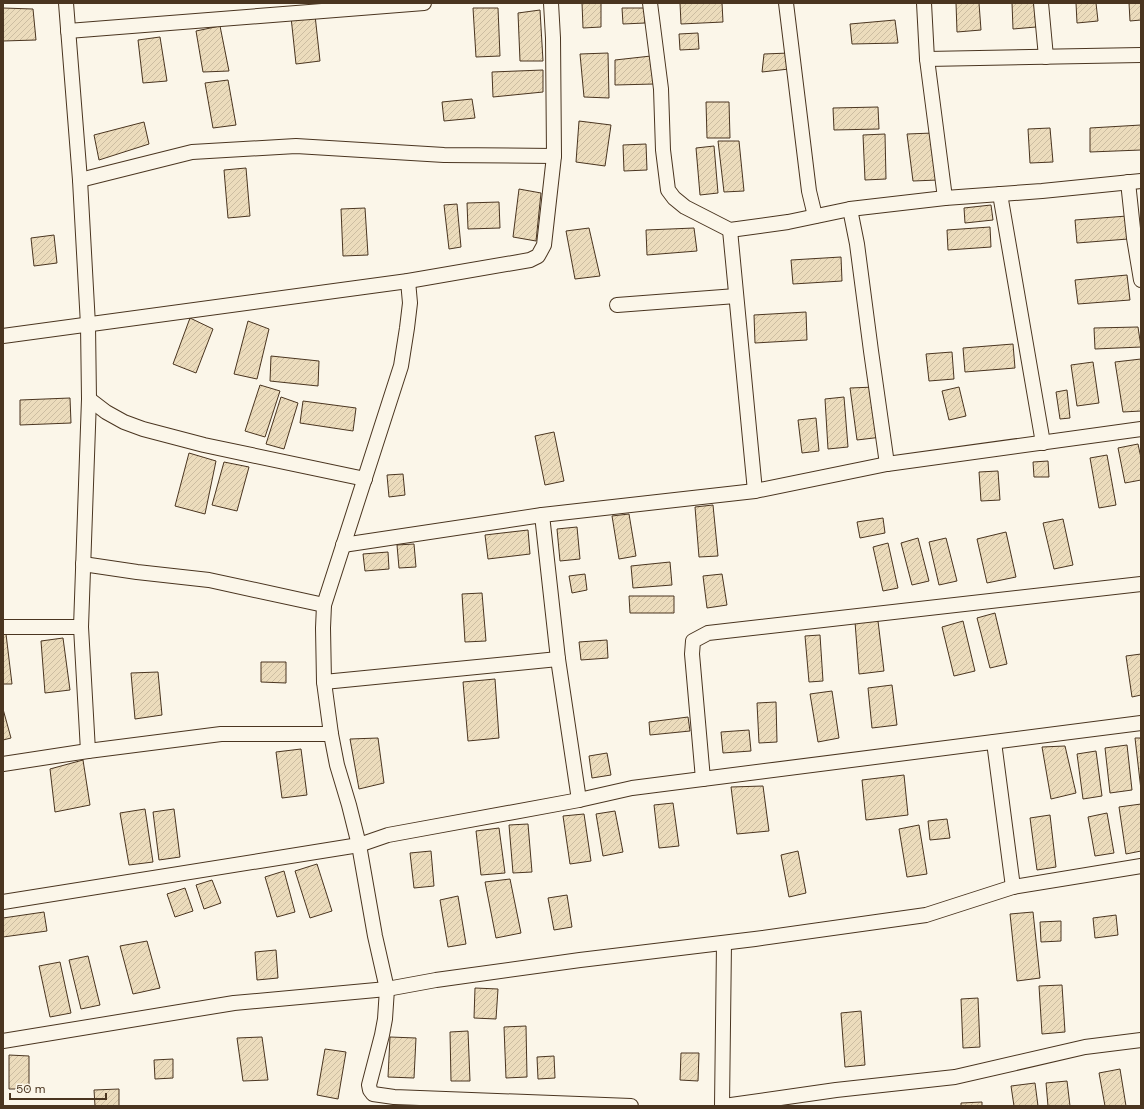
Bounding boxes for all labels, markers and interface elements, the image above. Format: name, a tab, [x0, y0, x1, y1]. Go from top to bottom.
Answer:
scale bar	[10, 1075, 106, 1101]
text: 50 m	[16, 1081, 45, 1097]

